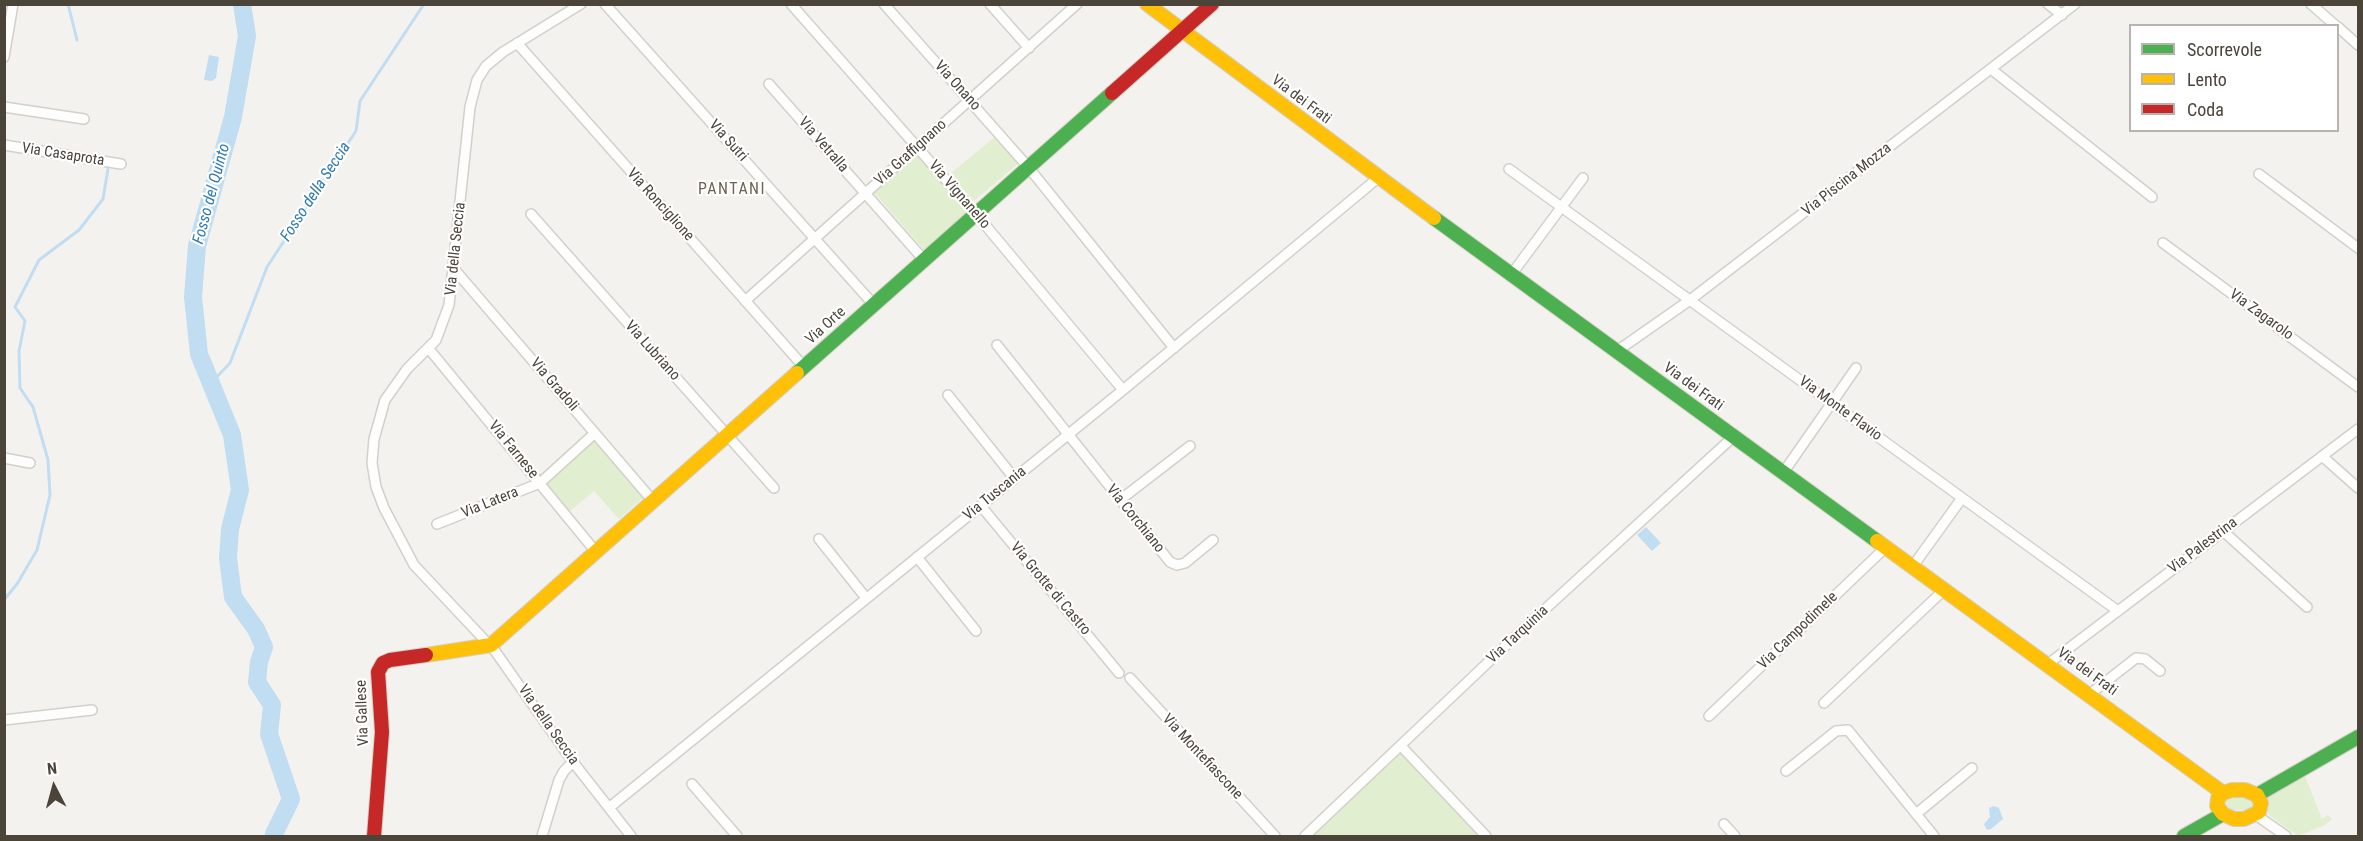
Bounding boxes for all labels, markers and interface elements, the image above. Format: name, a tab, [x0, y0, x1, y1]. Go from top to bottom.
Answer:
legend	[2129, 24, 2339, 132]
text: Scorrevole	[2187, 39, 2262, 60]
street label: Via Onano	[930, 57, 984, 115]
text: Lento	[2187, 69, 2227, 90]
street label: Via dei Frati	[1268, 72, 1334, 128]
text: Coda	[2187, 99, 2224, 120]
street label: Via Vetralla	[794, 114, 852, 176]
street label: Via Sutri	[705, 116, 751, 166]
street label: Via Graffignano	[871, 116, 951, 190]
water label: Fosso della Seccia	[277, 139, 355, 245]
street label: Via Casaprota	[21, 140, 105, 170]
street label: Via Piscina Mozza	[1799, 140, 1895, 220]
water label: Fosso del Quinto	[189, 142, 235, 246]
street label: Via Vignanello	[924, 157, 994, 233]
street label: Via Ronciglione	[623, 165, 697, 245]
district label: PANTANI	[698, 180, 766, 200]
street label: Via della Seccia	[442, 201, 470, 297]
street label: Via Zagarolo	[2225, 286, 2297, 344]
street label: Via Orte	[802, 303, 850, 349]
street label: Via Lubriano	[621, 318, 683, 384]
street label: Via Gradoli	[526, 355, 582, 415]
street label: Via dei Frati	[1659, 359, 1727, 415]
street label: Via Monte Flavio	[1795, 373, 1885, 445]
street label: Via Farnese	[484, 417, 542, 483]
street label: Via Tuscania	[960, 463, 1030, 525]
street label: Via Corchiano	[1102, 481, 1168, 557]
street label: Via Latera	[459, 483, 521, 523]
street label: Via Palestrina	[2165, 514, 2241, 578]
street label: Via Grotte di Castro	[1006, 539, 1094, 639]
street label: Via Campodimele	[1754, 588, 1842, 674]
street label: Via Tarquinia	[1484, 602, 1552, 668]
street label: Via dei Frati	[2053, 644, 2121, 700]
street label: Via Gallese	[353, 680, 373, 746]
street label: Via della Seccia	[514, 681, 582, 769]
street label: Via Montefiascone	[1158, 711, 1246, 803]
north arrow	[24, 757, 84, 817]
text: N	[46, 759, 58, 779]

